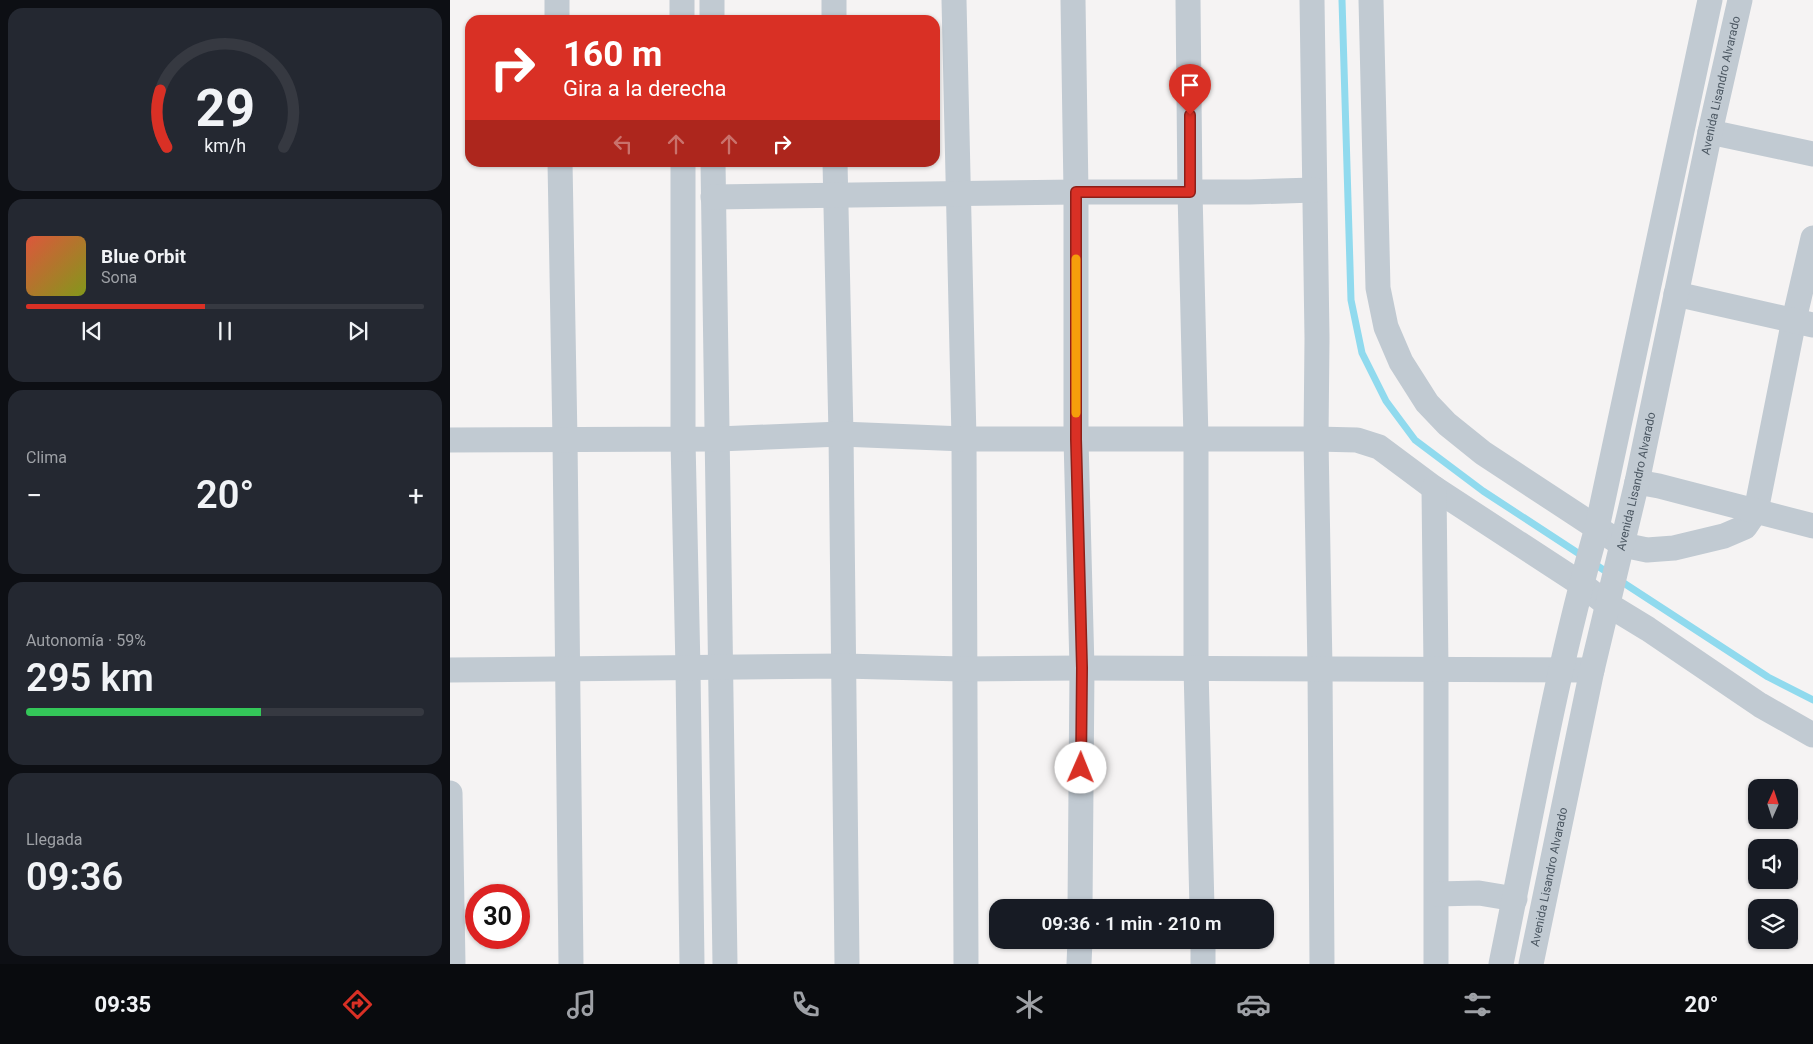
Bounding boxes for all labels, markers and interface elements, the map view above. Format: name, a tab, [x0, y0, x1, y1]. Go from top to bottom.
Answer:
street label: Avenida Lisandro Alvarado	[1698, 14, 1743, 156]
text: 160 m	[563, 34, 662, 75]
icon: right	[480, 35, 545, 100]
pin	[1169, 64, 1211, 115]
icon: arrive	[1176, 71, 1204, 99]
text: Gira a la derecha	[563, 76, 727, 101]
text: 29	[195, 78, 255, 139]
icon: left	[609, 130, 637, 158]
icon: ahead	[662, 130, 690, 158]
icon: ahead	[715, 130, 743, 158]
icon: right	[768, 130, 796, 158]
text: km/h	[204, 135, 246, 156]
text: Blue Orbit	[101, 245, 186, 268]
text: Sona	[101, 268, 137, 287]
icon: previous	[78, 317, 106, 345]
icon: pause	[211, 317, 239, 345]
icon: next	[344, 317, 372, 345]
street label: Avenida Lisandro Alvarado	[1614, 411, 1658, 552]
text: Clima	[26, 448, 67, 467]
text: 20°	[196, 473, 254, 517]
text: −	[26, 479, 42, 512]
text: +	[408, 479, 424, 512]
text: Autonomía · 59%	[26, 631, 146, 650]
text: 295 km	[26, 656, 154, 700]
position arrow	[1054, 741, 1106, 793]
north arrow	[1748, 779, 1798, 829]
map controls	[1748, 779, 1798, 949]
street label: Avenida Lisandro Alvarado	[1528, 806, 1570, 948]
text: Llegada	[26, 830, 82, 849]
button: sound	[1748, 839, 1798, 889]
text: 09:36	[26, 855, 123, 899]
speed limit sign: 30	[465, 884, 530, 949]
button: layers	[1748, 899, 1798, 949]
text: 09:36 · 1 min · 210 m	[1041, 912, 1222, 935]
icon: directions	[340, 987, 375, 1022]
icon: music	[564, 987, 599, 1022]
icon: phone	[788, 987, 823, 1022]
icon: climate	[1012, 987, 1047, 1022]
icon: car	[1236, 987, 1271, 1022]
icon: filters	[1460, 987, 1495, 1022]
text: 09:35	[95, 992, 151, 1017]
text: 20°	[1685, 992, 1718, 1017]

